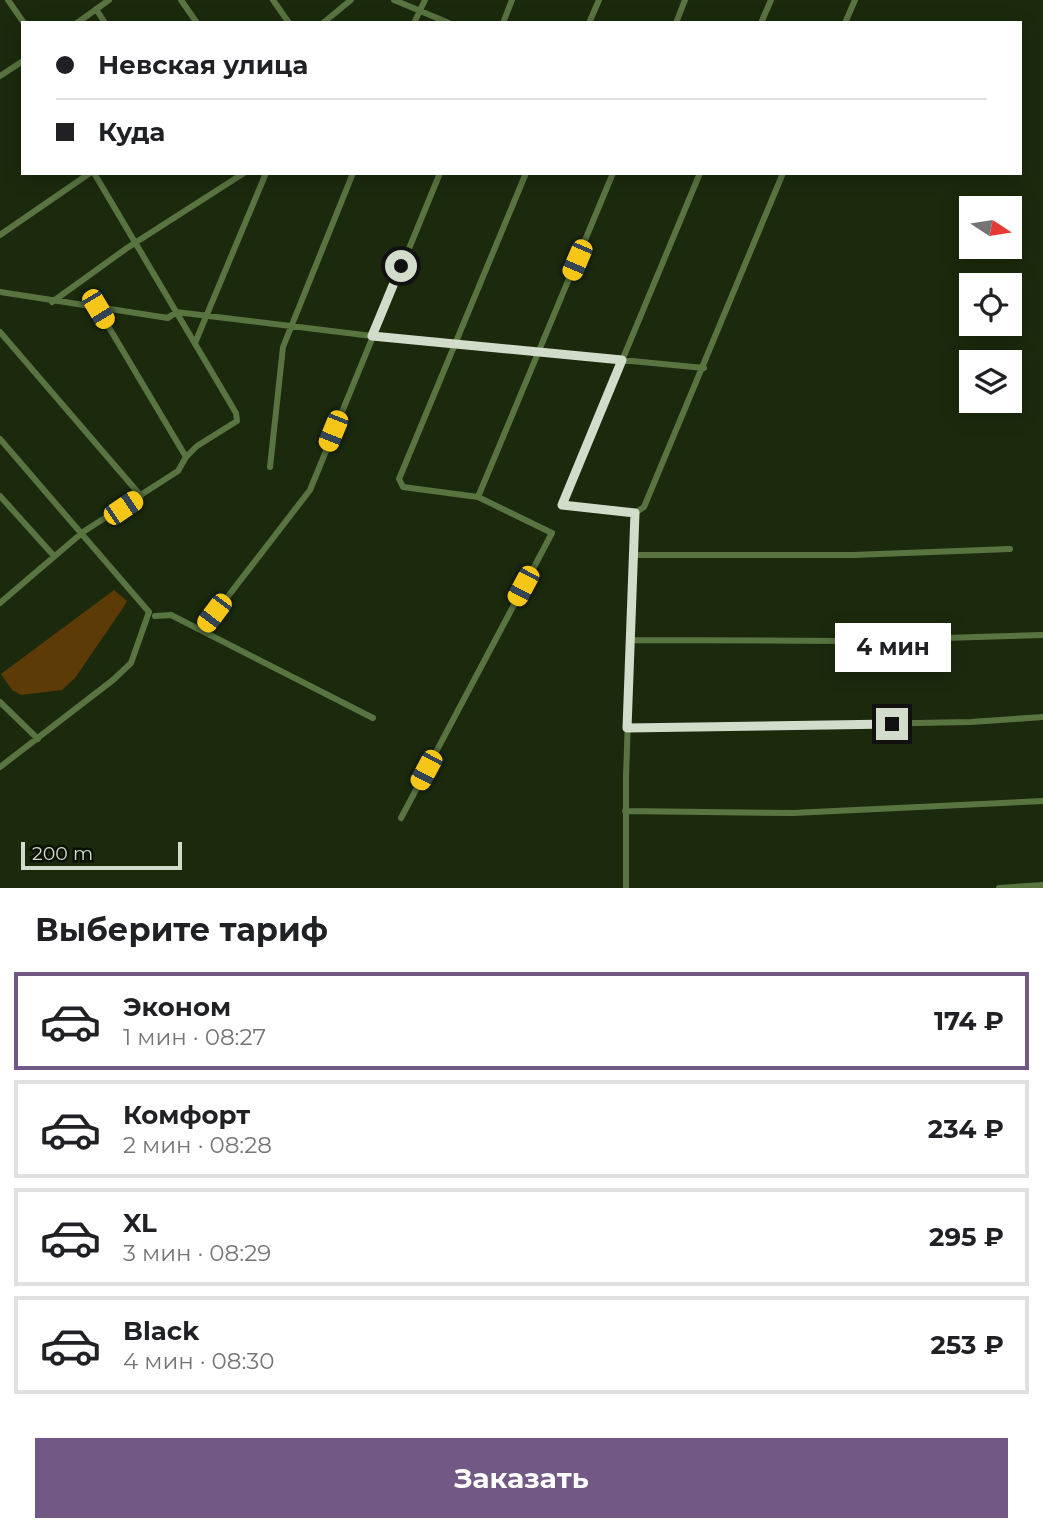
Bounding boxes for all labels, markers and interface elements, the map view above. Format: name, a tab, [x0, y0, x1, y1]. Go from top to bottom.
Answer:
text: Невская улица	[98, 49, 308, 81]
text: Куда	[98, 116, 165, 148]
north arrow	[959, 196, 1022, 259]
map controls	[959, 196, 1022, 413]
car	[560, 237, 595, 283]
route start	[385, 250, 417, 282]
button: locate	[959, 273, 1022, 336]
car	[79, 286, 118, 332]
button: layers	[959, 350, 1022, 413]
car	[316, 408, 351, 454]
car	[100, 488, 147, 528]
car	[504, 563, 543, 609]
car	[193, 590, 236, 636]
callout: 4 мин	[834, 622, 950, 672]
text: 4 мин	[856, 633, 930, 661]
route end	[876, 708, 908, 740]
car	[407, 747, 446, 793]
scale bar	[21, 839, 182, 871]
text: 200 m	[32, 842, 93, 865]
text: Выберите тариф	[35, 910, 328, 949]
icon: car	[39, 990, 102, 1053]
text: Эконом	[123, 991, 231, 1023]
text: 174 ₽	[934, 1005, 1004, 1037]
text: 1 мин · 08:27	[123, 1023, 266, 1051]
icon: car	[39, 1098, 102, 1161]
text: Комфорт	[123, 1099, 250, 1131]
text: 234 ₽	[928, 1113, 1004, 1145]
text: 2 мин · 08:28	[123, 1131, 272, 1159]
icon: car	[39, 1206, 102, 1269]
text: XL	[123, 1207, 157, 1239]
text: 295 ₽	[929, 1221, 1004, 1253]
text: 3 мин · 08:29	[123, 1239, 271, 1267]
icon: car	[39, 1314, 102, 1377]
text: Black	[123, 1315, 199, 1347]
text: 253 ₽	[930, 1329, 1004, 1361]
text: 4 мин · 08:30	[123, 1347, 275, 1375]
button: Заказать	[35, 1438, 1008, 1518]

